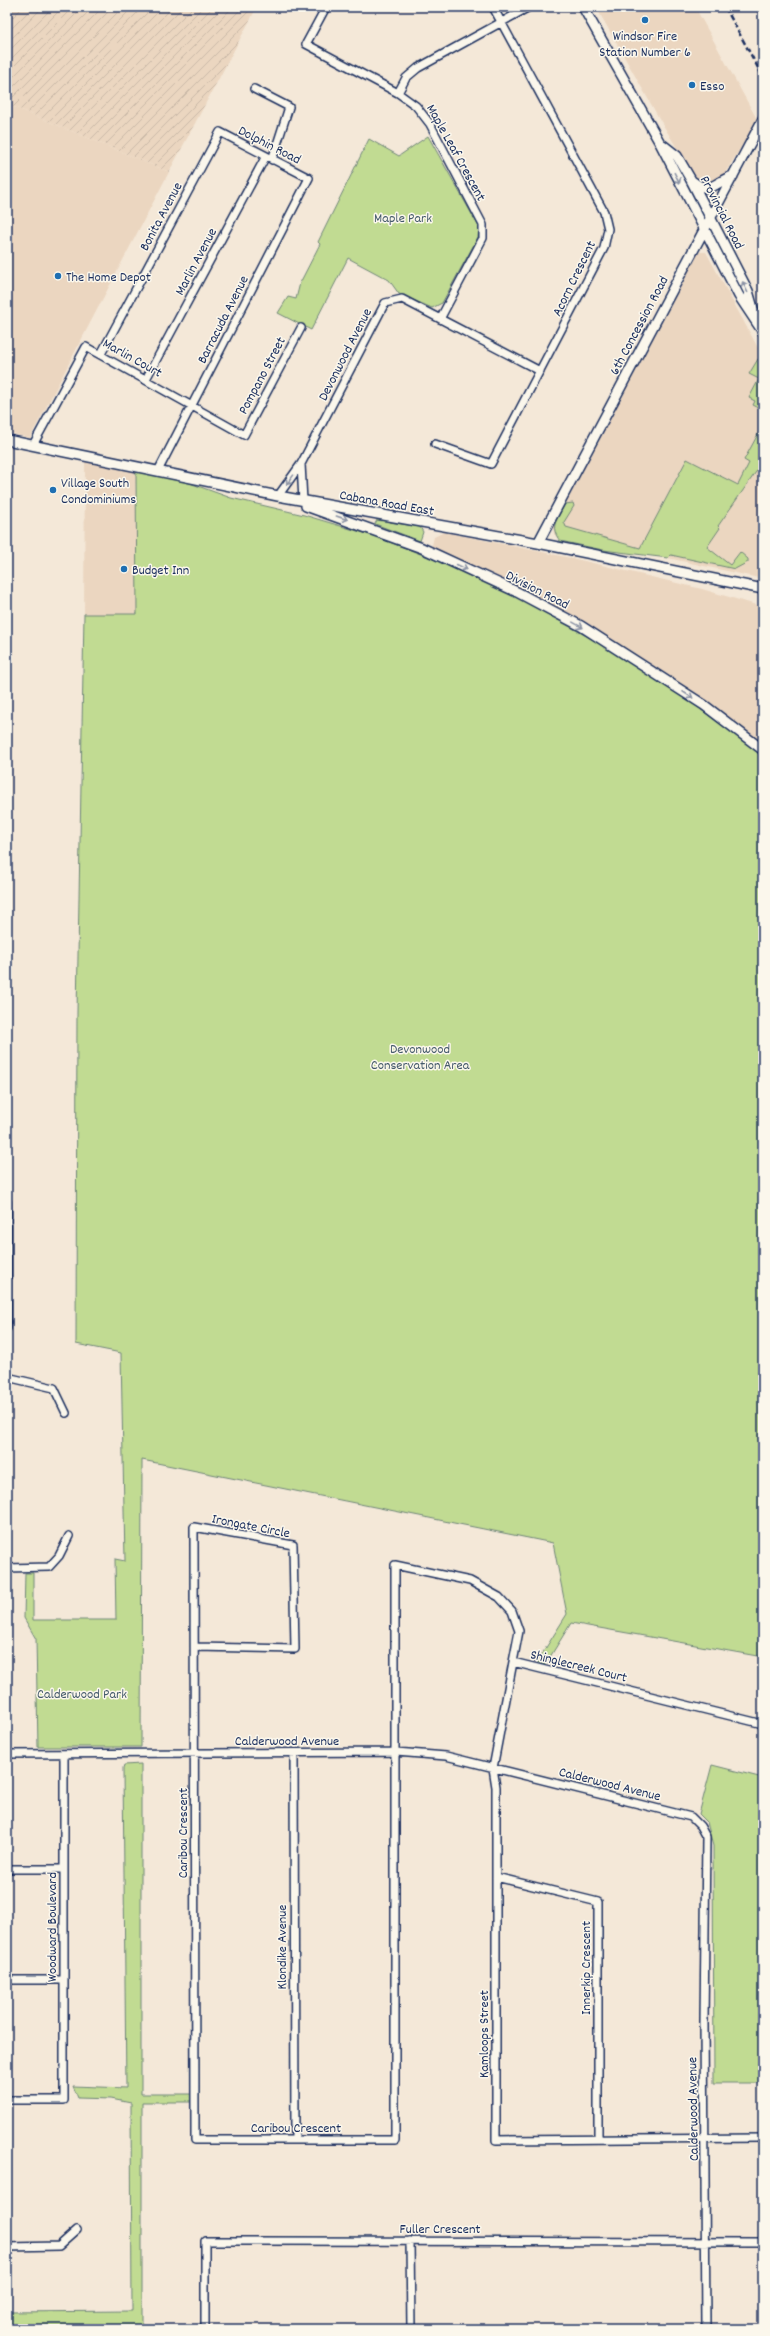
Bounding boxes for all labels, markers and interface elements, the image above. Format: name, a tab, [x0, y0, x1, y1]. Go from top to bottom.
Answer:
marker: Windsor Fire Station Number 6	[640, 15, 650, 25]
place label: Windsor Fire Station Number 6	[599, 27, 691, 63]
place label: Esso	[700, 77, 724, 97]
marker: Esso	[687, 80, 697, 90]
street label: Maple Leaf Crescent	[420, 101, 490, 205]
street label: Dolphin Road	[234, 121, 304, 170]
one-way arrow	[674, 171, 681, 183]
street label: Provincial Road	[694, 173, 748, 253]
street label: Bonita Avenue	[135, 179, 188, 255]
park label: Maple Park	[374, 209, 432, 229]
street label: Marlin Avenue	[171, 225, 223, 299]
street label: Acorn Crescent	[548, 238, 602, 320]
place label: The Home Depot	[66, 268, 151, 288]
marker: The Home Depot	[53, 271, 63, 281]
street label: Barracuda Avenue	[193, 272, 255, 367]
street label: 6th Concession Road	[605, 273, 674, 379]
one-way arrow	[741, 281, 748, 293]
street label: Devonwood Avenue	[314, 305, 378, 405]
street label: Marlin Court	[99, 334, 165, 383]
street label: Pompano Street	[234, 334, 292, 418]
place label: Village South Condominiums	[61, 474, 136, 510]
one-way arrow	[286, 475, 294, 486]
marker: Village South Condominiums	[48, 485, 58, 495]
street label: Cabana Road East	[338, 486, 436, 522]
one-way arrow	[335, 515, 348, 522]
place label: Budget Inn	[132, 561, 189, 581]
marker: Budget Inn	[119, 564, 129, 574]
one-way arrow	[456, 564, 468, 571]
street label: Division Road	[502, 566, 572, 615]
one-way arrow	[572, 622, 584, 629]
one-way arrow	[682, 691, 693, 699]
park label: Devonwood Conservation Area	[371, 1040, 470, 1076]
street label: Irongate Circle	[210, 1510, 291, 1544]
street label: Shinglecreek Court	[528, 1645, 629, 1689]
park label: Calderwood Park	[37, 1685, 127, 1705]
street label: Calderwood Avenue	[235, 1732, 339, 1752]
street label: Calderwood Avenue	[556, 1763, 663, 1807]
street label: Caribou Crescent	[174, 1788, 194, 1878]
street label: Woodward Boulevard	[43, 1872, 63, 1982]
street label: Klondike Avenue	[273, 1904, 293, 1990]
street label: Innerkip Crescent	[577, 1921, 597, 2015]
street label: Kamloops Street	[475, 1990, 495, 2078]
street label: Calderwood Avenue	[683, 2057, 705, 2161]
street label: Caribou Crescent	[251, 2119, 341, 2139]
street label: Fuller Crescent	[399, 2220, 481, 2240]

